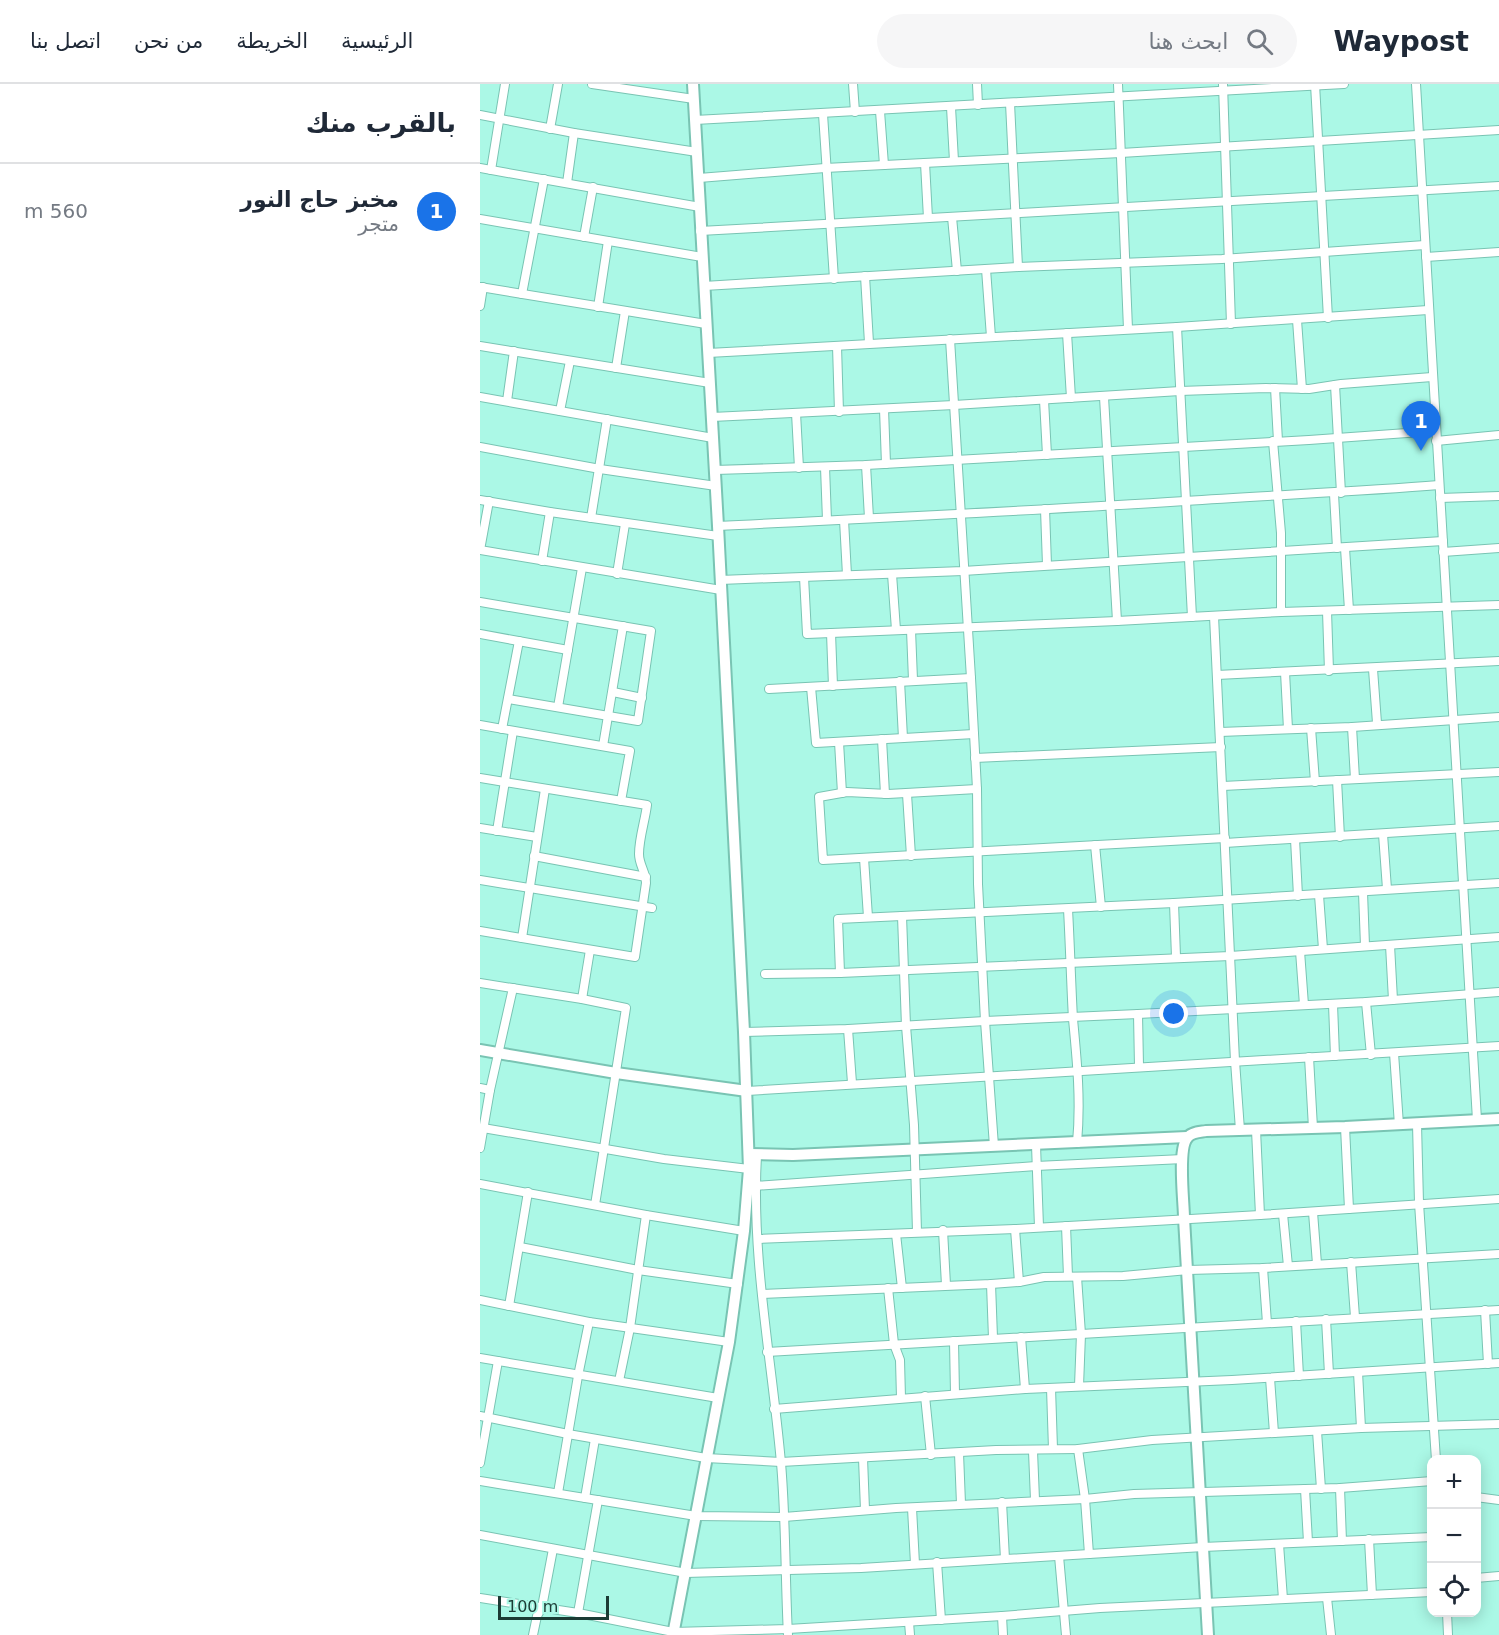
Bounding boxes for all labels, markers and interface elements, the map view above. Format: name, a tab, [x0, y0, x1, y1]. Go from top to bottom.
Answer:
search box	[877, 14, 1297, 68]
icon: search	[1243, 25, 1276, 58]
text: Waypost	[1333, 25, 1469, 58]
text: اتصل بنا	[30, 29, 101, 53]
text: من نحن	[134, 29, 203, 53]
text: الخريطة	[236, 29, 308, 53]
text: الرئيسية	[341, 29, 413, 53]
text: ابحث هنا	[1149, 29, 1228, 54]
text: بالقرب منك	[306, 108, 456, 138]
text: مخبز حاج النور	[240, 187, 399, 212]
text: 560 m	[24, 199, 88, 223]
text: 1	[430, 199, 443, 223]
text: متجر	[358, 212, 399, 236]
pin: 1	[1402, 402, 1440, 451]
your location	[1159, 999, 1188, 1028]
map controls	[1427, 1455, 1481, 1617]
button: +	[1427, 1455, 1481, 1509]
button: −	[1427, 1509, 1481, 1563]
button: locate	[1427, 1563, 1481, 1617]
scale bar	[498, 1593, 609, 1620]
text: 100 m	[507, 1597, 558, 1616]

